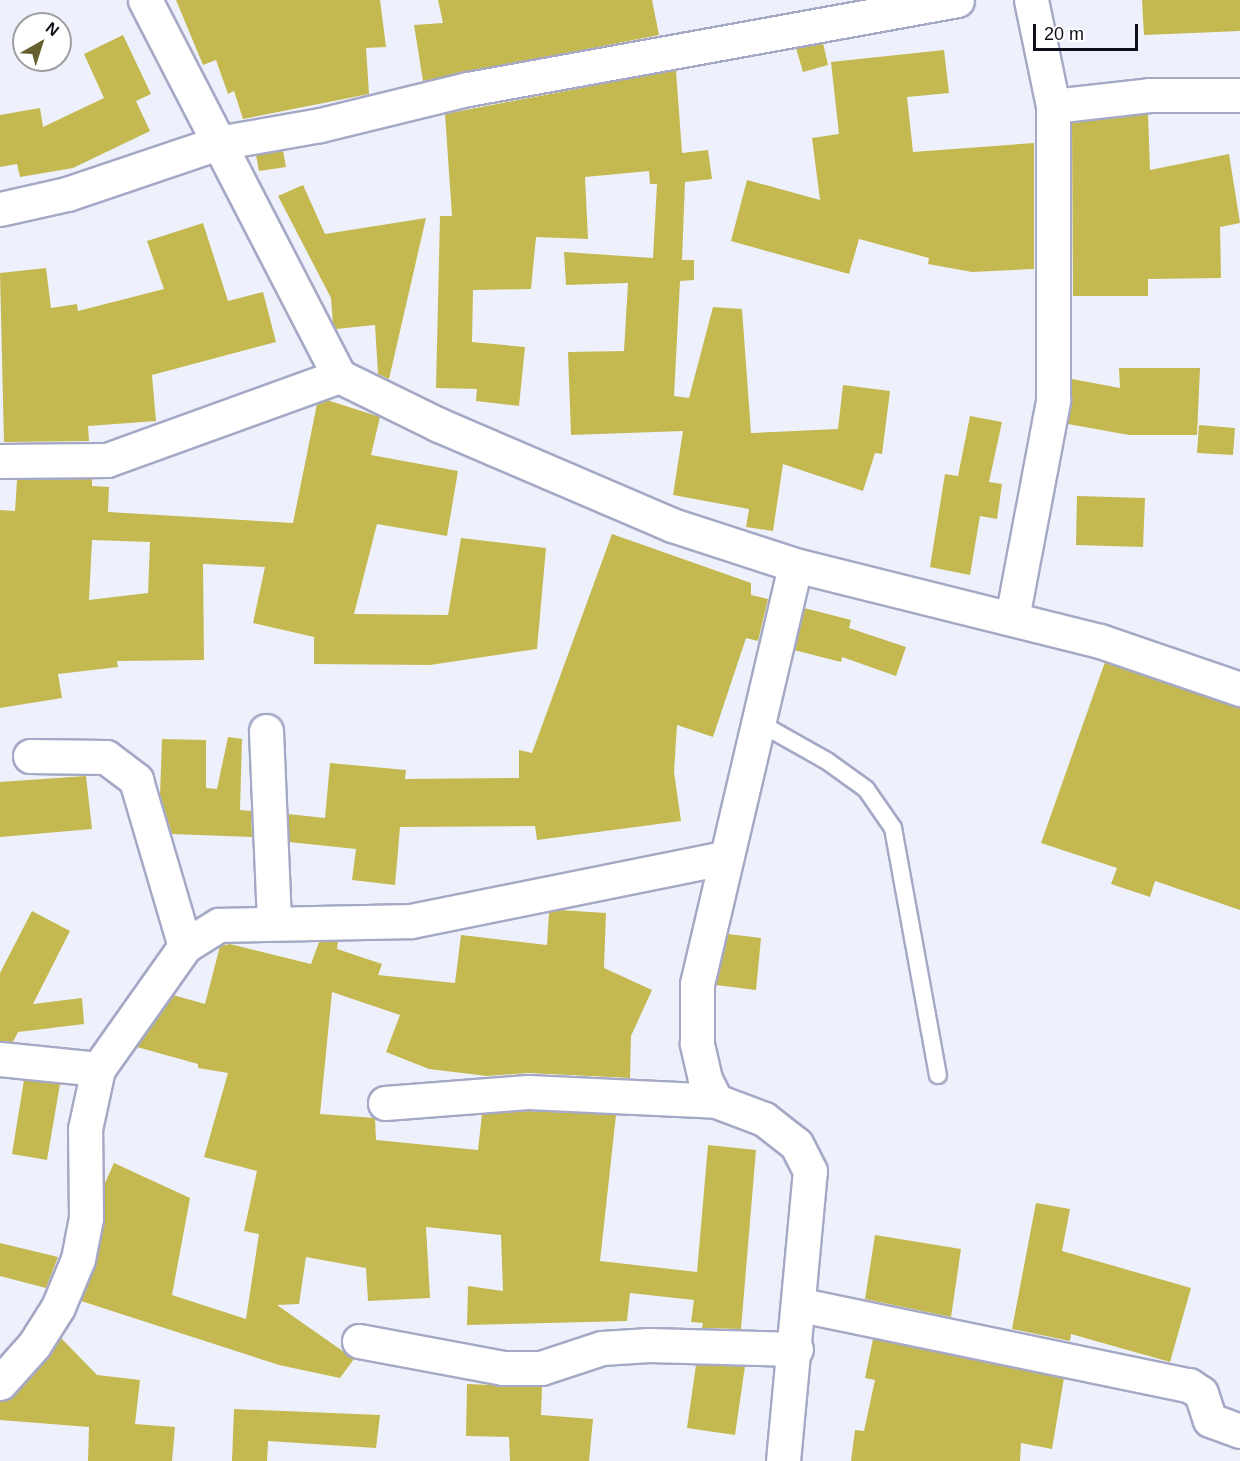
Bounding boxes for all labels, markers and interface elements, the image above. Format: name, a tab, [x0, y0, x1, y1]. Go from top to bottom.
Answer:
north arrow	[12, 12, 72, 72]
scale bar	[1036, 12, 1141, 50]
text: N	[43, 19, 62, 39]
text: 20 m	[1044, 24, 1084, 44]

